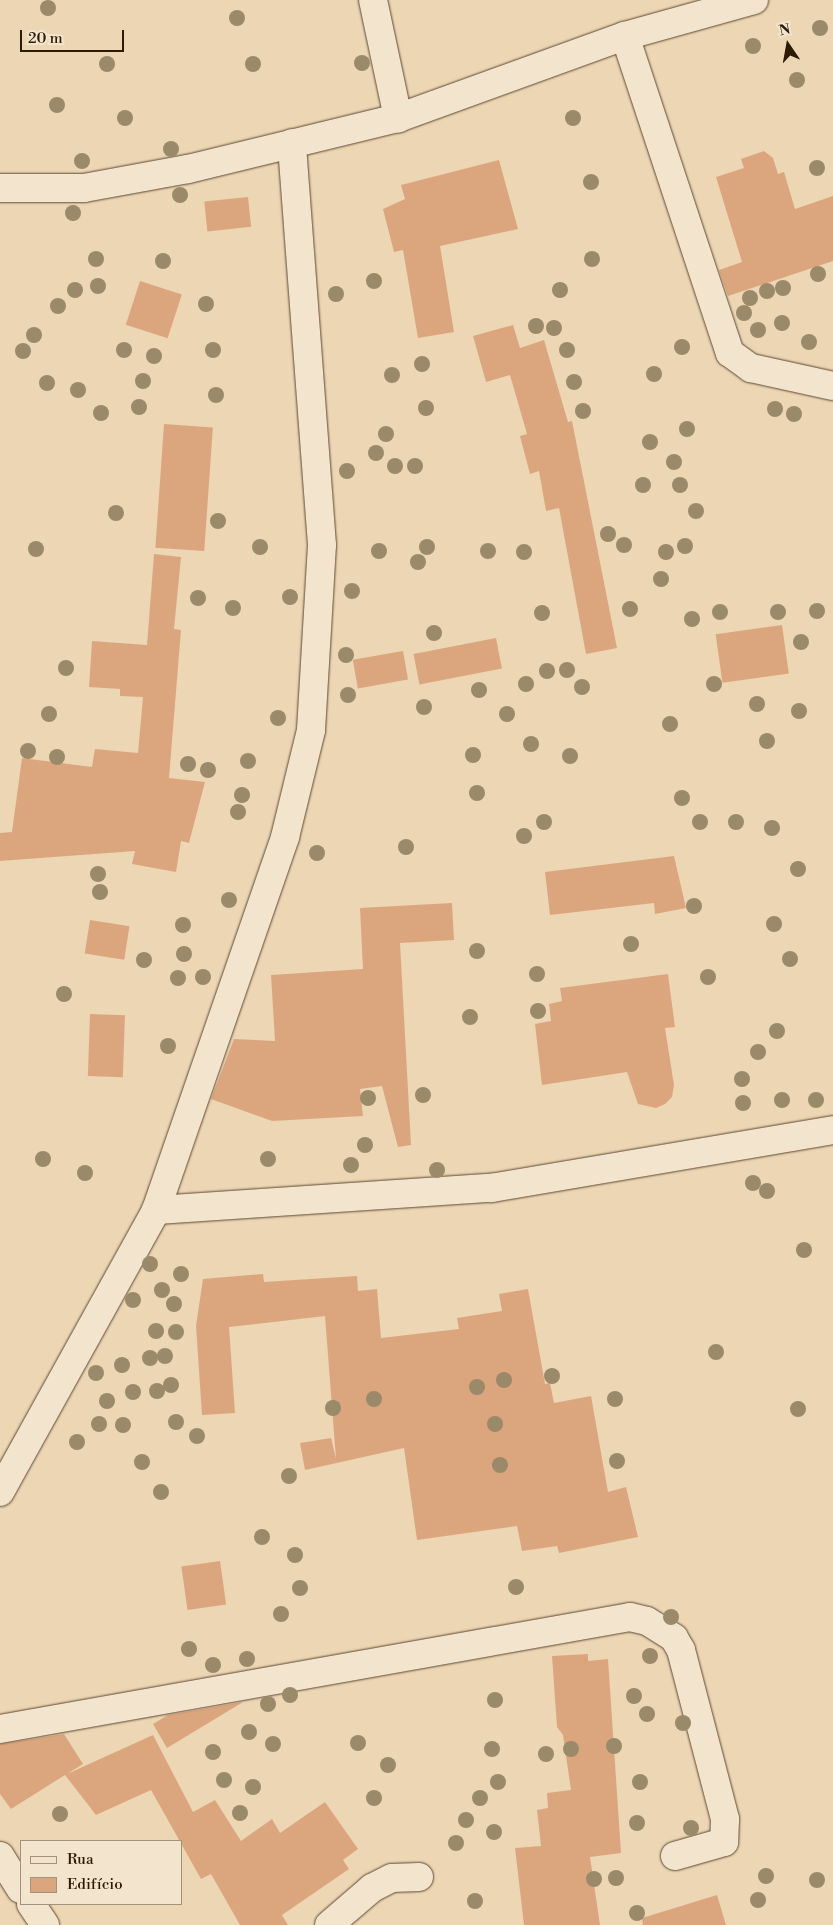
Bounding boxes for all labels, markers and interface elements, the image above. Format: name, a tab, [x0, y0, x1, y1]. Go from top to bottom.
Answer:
scale bar	[22, 20, 126, 52]
north arrow	[763, 20, 813, 70]
text: N	[778, 20, 792, 40]
text: 20 m	[28, 29, 63, 48]
legend	[20, 1840, 182, 1905]
text: Rua	[67, 1850, 94, 1869]
text: Edifício	[67, 1875, 123, 1894]

